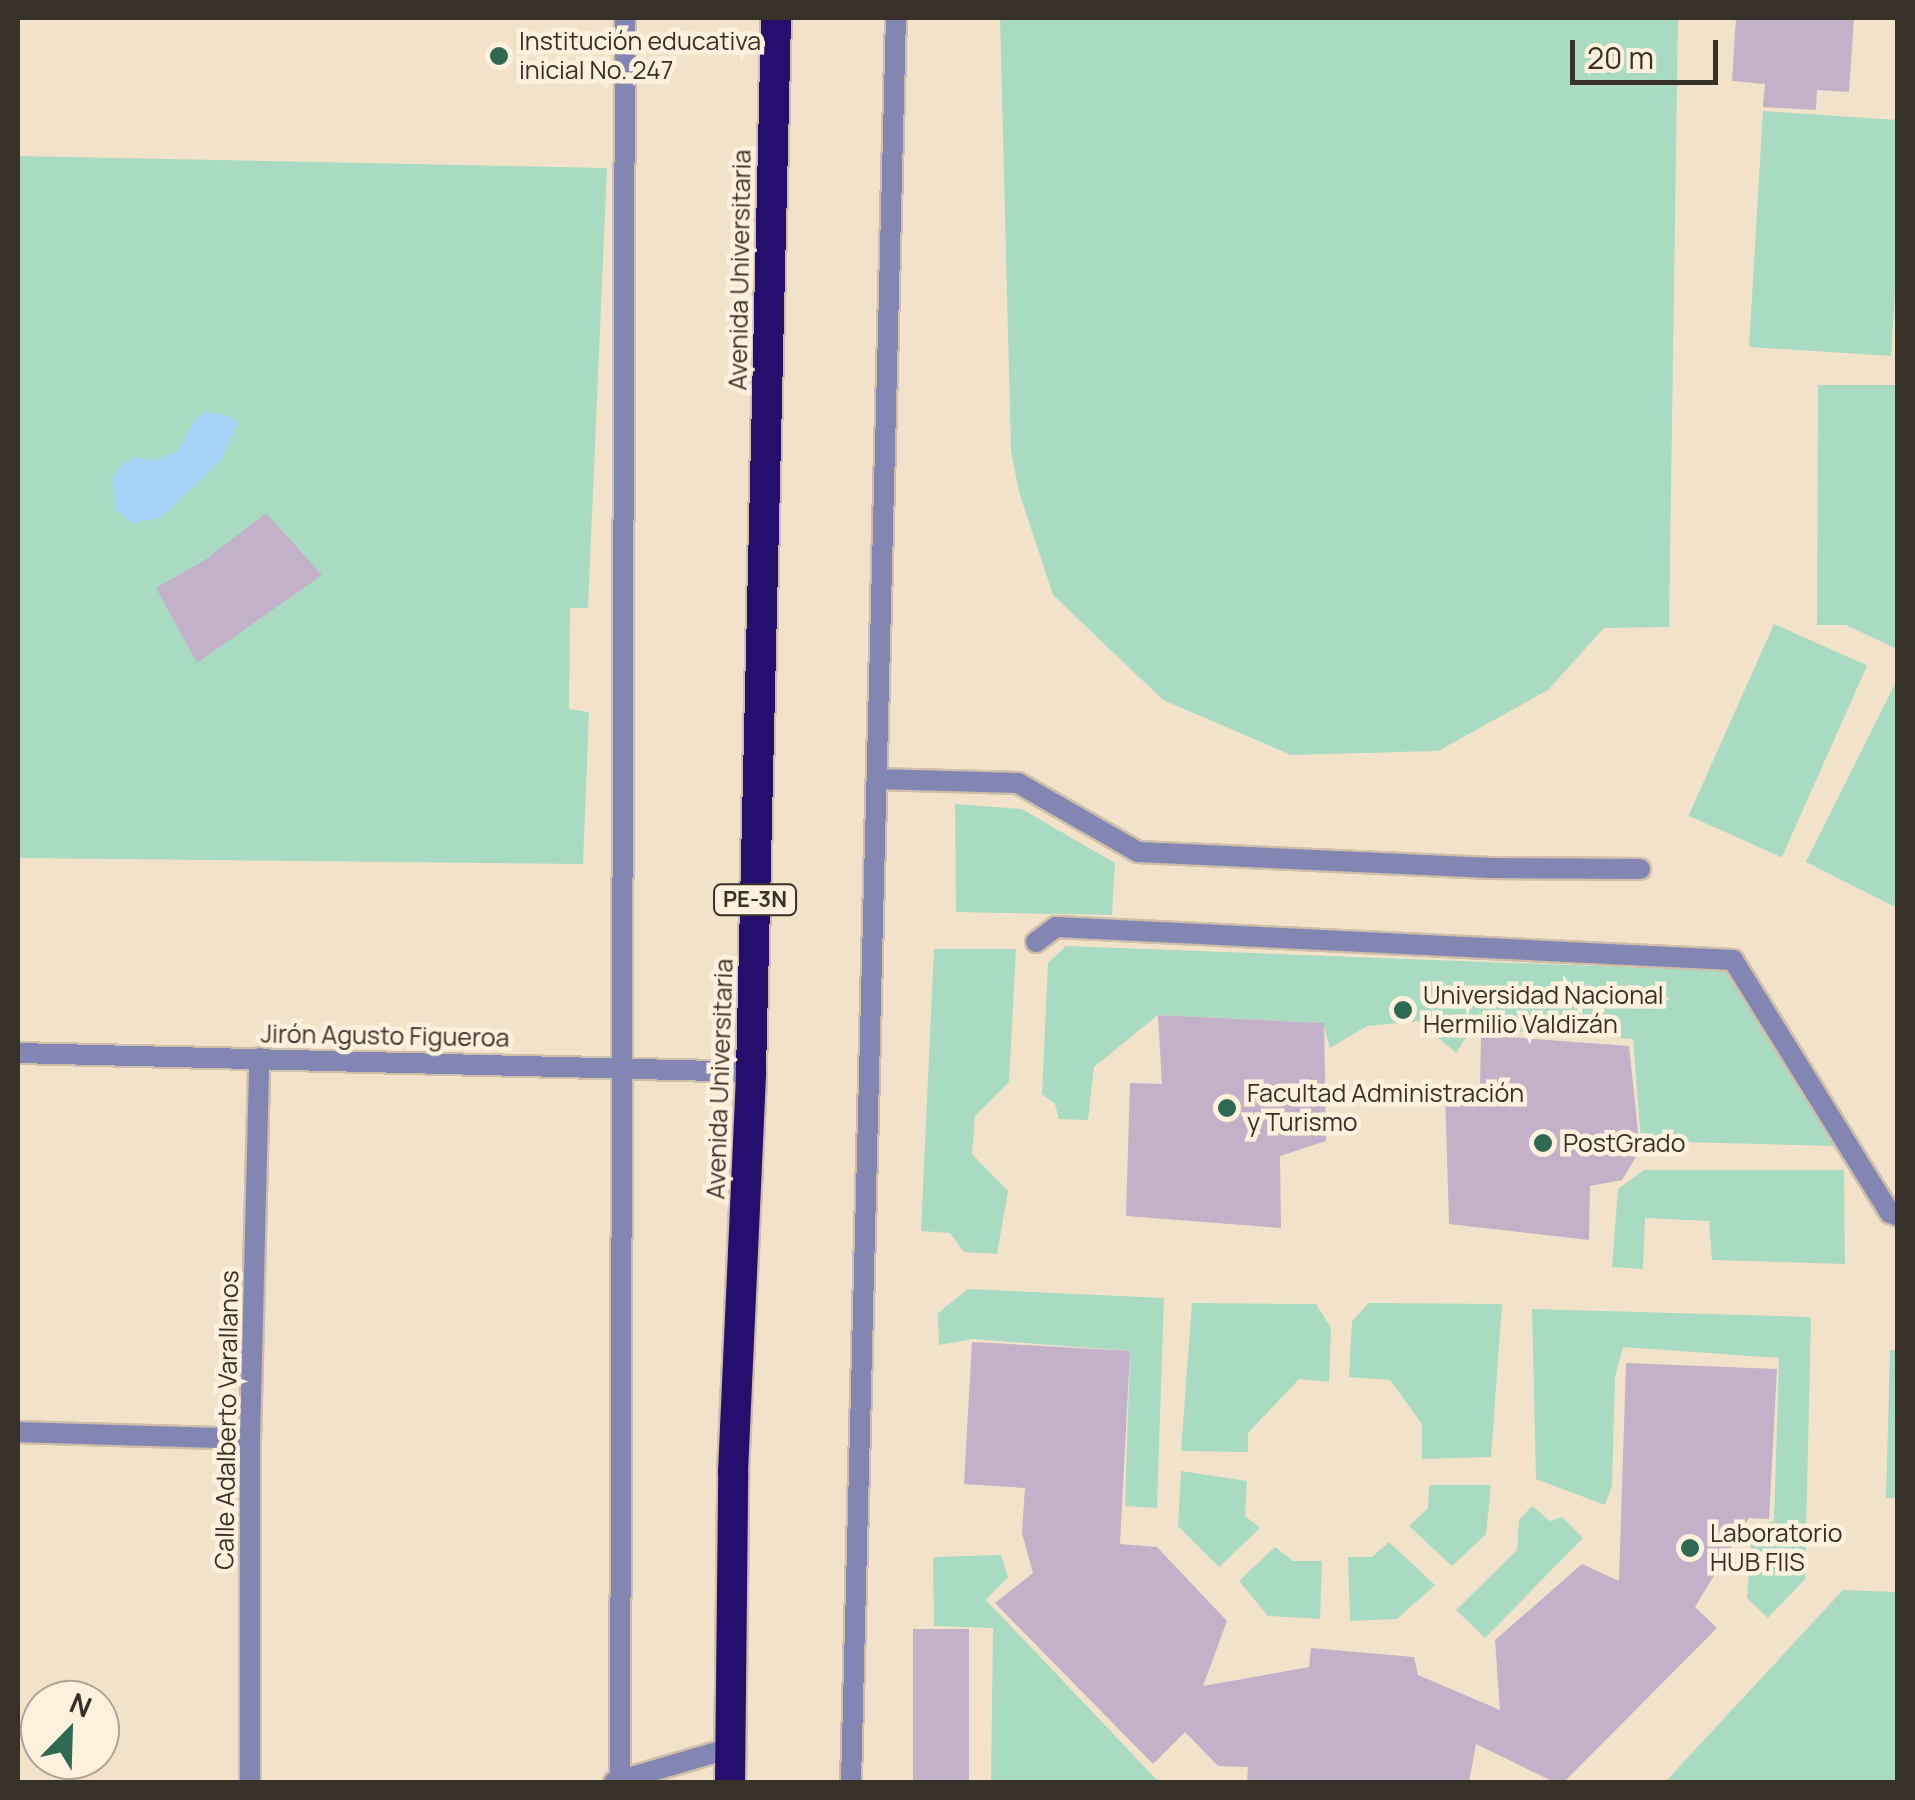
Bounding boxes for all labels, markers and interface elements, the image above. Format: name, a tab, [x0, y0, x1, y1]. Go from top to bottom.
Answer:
scale bar	[1575, 20, 1722, 82]
place label: Institución educativa inicial No. 247	[519, 27, 761, 86]
text: 20 m	[1587, 37, 1654, 78]
marker: Institución educativa inicial No. 247	[488, 45, 510, 67]
street label: Avenida Universitaria	[723, 149, 757, 391]
road number: PE-3N	[712, 883, 798, 917]
street label: Avenida Universitaria	[701, 958, 739, 1200]
place label: Universidad Nacional Hermilio Valdizán	[1423, 981, 1664, 1040]
marker: Universidad Nacional Hermilio Valdizán	[1392, 999, 1414, 1021]
street label: Jirón Agusto Figueroa	[260, 1019, 510, 1053]
place label: Facultad Administración y Turismo	[1247, 1079, 1524, 1138]
marker: Facultad Administración y Turismo	[1216, 1097, 1238, 1119]
place label: PostGrado	[1563, 1128, 1685, 1158]
marker: PostGrado	[1532, 1132, 1554, 1154]
street label: Calle Adalberto Varallanos	[209, 1270, 245, 1570]
place label: Laboratorio HUB FIIS	[1710, 1519, 1843, 1578]
marker: Laboratorio HUB FIIS	[1679, 1537, 1701, 1559]
north arrow	[20, 1680, 120, 1780]
text: N	[64, 1683, 98, 1726]

